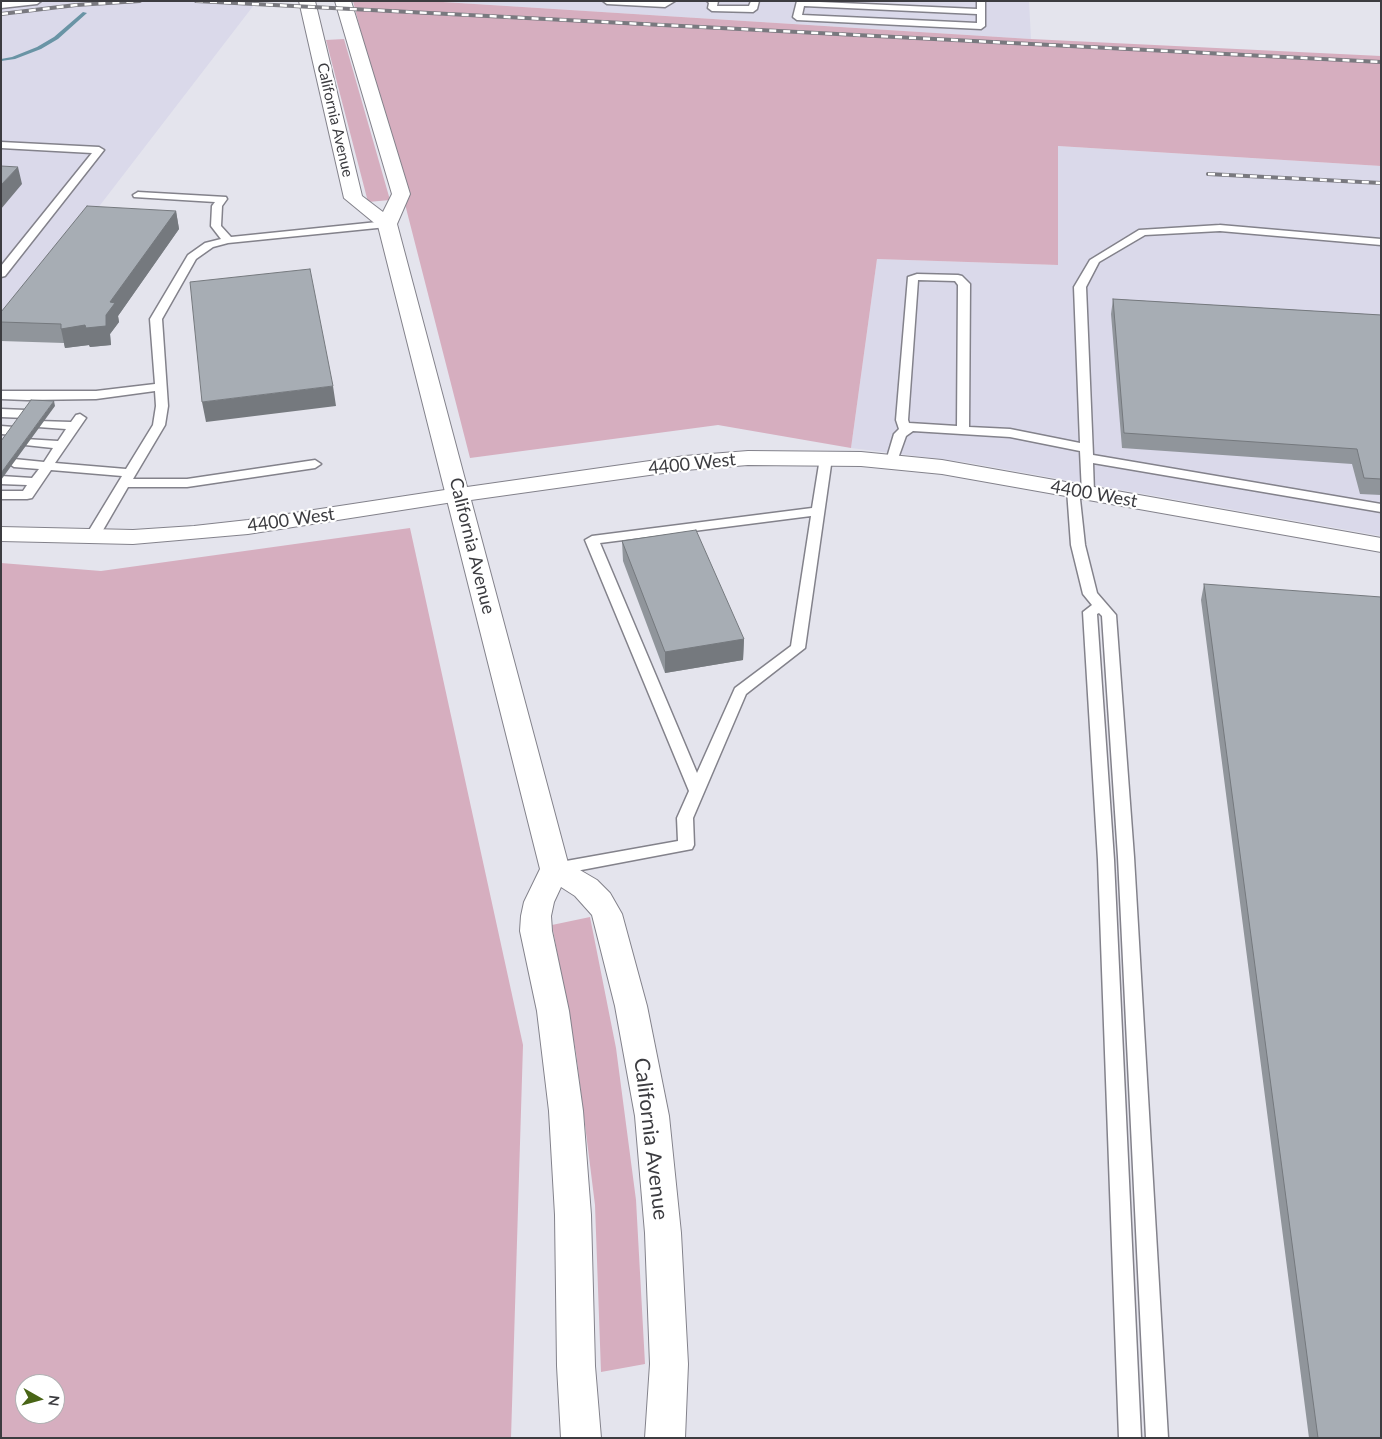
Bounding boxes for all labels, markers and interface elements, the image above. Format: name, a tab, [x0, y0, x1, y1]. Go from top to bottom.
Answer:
street label: California Avenue	[313, 61, 357, 179]
street label: 4400 West	[647, 449, 737, 479]
street label: California Avenue	[445, 476, 499, 616]
street label: 4400 West	[1049, 476, 1139, 512]
street label: 4400 West	[246, 503, 336, 537]
street label: California Avenue	[629, 1057, 673, 1221]
north arrow	[15, 1374, 65, 1424]
text: N	[45, 1394, 63, 1407]

